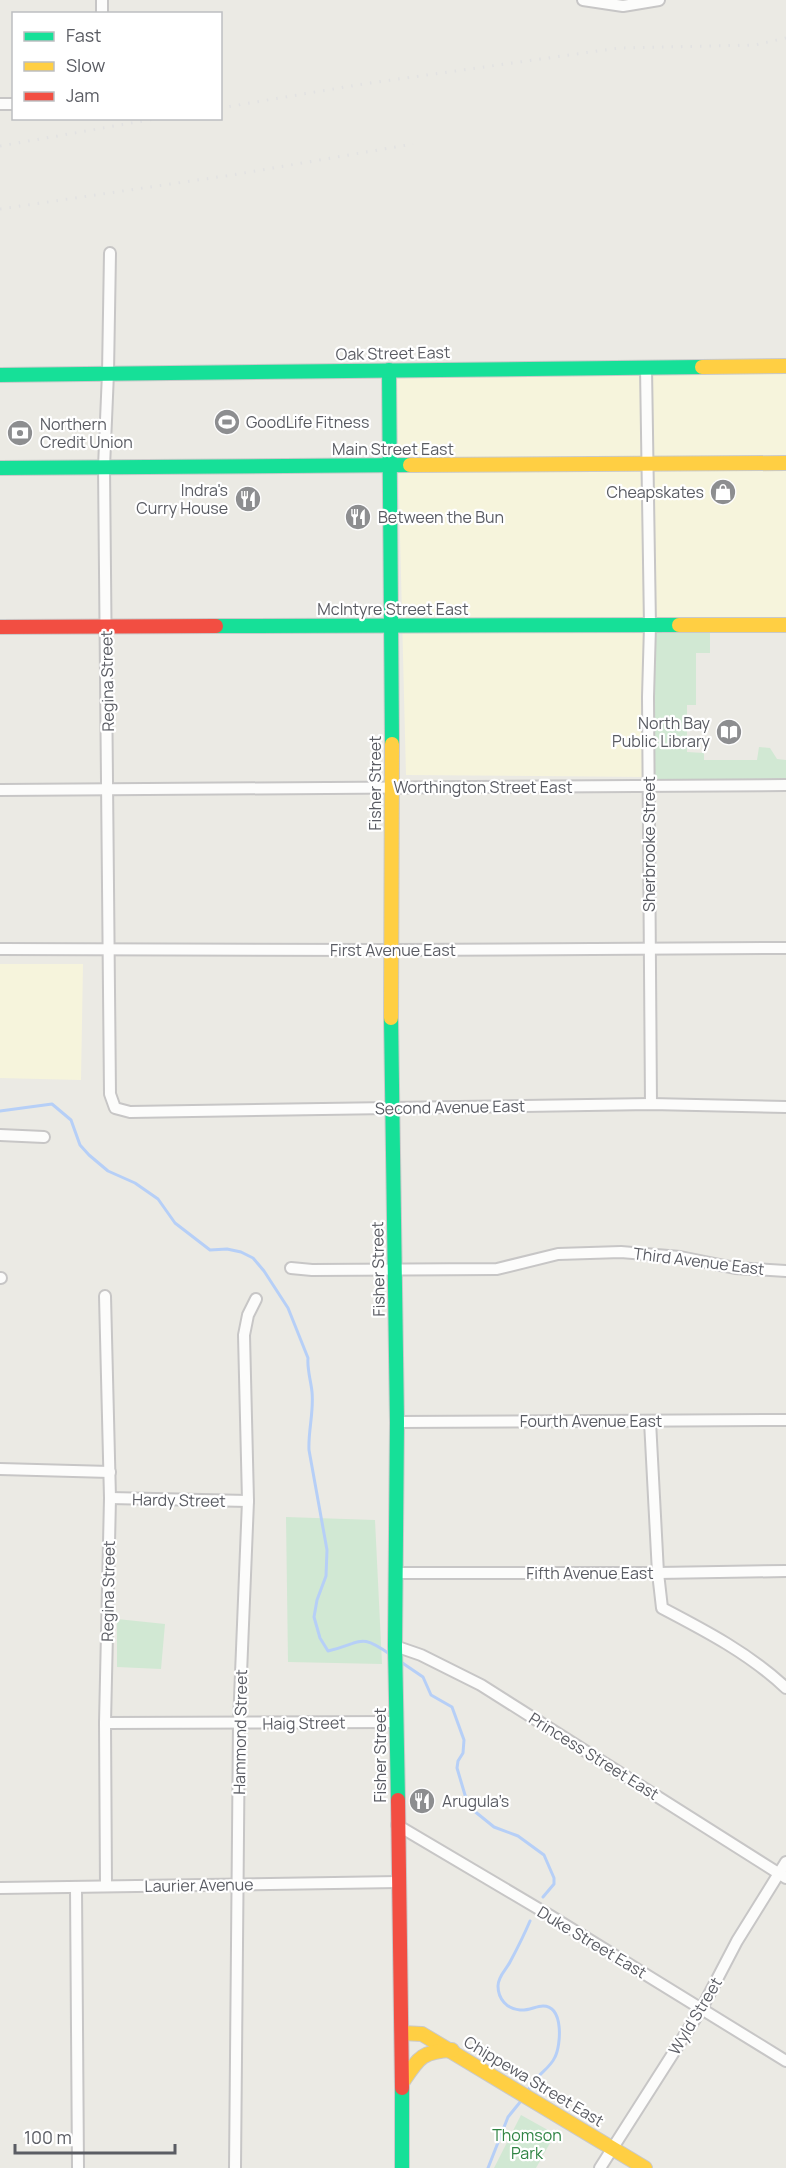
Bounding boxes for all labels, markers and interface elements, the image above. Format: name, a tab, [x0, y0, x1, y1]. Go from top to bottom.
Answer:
legend	[12, 12, 222, 120]
text: Fast	[66, 23, 101, 47]
text: Slow	[66, 53, 106, 77]
text: Jam	[66, 83, 100, 107]
street label: Oak Street East	[336, 341, 450, 365]
sports icon: GoodLife Fitness	[212, 407, 242, 437]
place label: GoodLife Fitness	[246, 411, 369, 433]
place label: Northern Credit Union	[40, 413, 133, 453]
bank icon: Northern Credit Union	[5, 418, 35, 448]
street label: Main Street East	[332, 438, 454, 460]
shop icon: Cheapskates	[708, 477, 738, 507]
place label: Indra's Curry House	[136, 479, 228, 519]
place label: Cheapskates	[607, 481, 704, 503]
restaurant icon: Indra's Curry House	[233, 484, 263, 514]
restaurant icon: Between the Bun	[343, 502, 373, 532]
place label: Between the Bun	[378, 506, 504, 528]
street label: McIntyre Street East	[317, 598, 469, 620]
street label: Regina Street	[95, 630, 119, 732]
place label: North Bay Public Library	[612, 712, 711, 752]
library icon: North Bay Public Library	[714, 717, 744, 747]
street label: Fisher Street	[364, 735, 386, 831]
street label: Worthington Street East	[393, 776, 573, 798]
street label: Sherbrooke Street	[638, 776, 660, 912]
street label: First Avenue East	[330, 939, 456, 961]
street label: Second Avenue East	[375, 1095, 525, 1119]
street label: Fisher Street	[366, 1221, 390, 1317]
street label: Third Avenue East	[632, 1242, 766, 1280]
street label: Fourth Avenue East	[520, 1410, 662, 1432]
street label: Hardy Street	[132, 1488, 226, 1512]
street label: Regina Street	[96, 1540, 120, 1642]
street label: Fifth Avenue East	[526, 1562, 654, 1584]
street label: Hammond Street	[228, 1669, 252, 1795]
street label: Fisher Street	[369, 1707, 391, 1803]
street label: Princess Street East	[525, 1707, 663, 1805]
street label: Haig Street	[262, 1711, 346, 1735]
restaurant icon: Arugula’s	[407, 1786, 437, 1816]
place label: Arugula’s	[442, 1790, 509, 1812]
street label: Laurier Avenue	[144, 1873, 254, 1897]
street label: Duke Street East	[533, 1901, 651, 1983]
street label: Wyld Street	[663, 1973, 727, 2059]
street label: Chippewa Street East	[460, 2030, 608, 2132]
scale bar	[15, 2117, 176, 2155]
park label: Thomson Park	[492, 2124, 562, 2164]
text: 100 m	[24, 2125, 72, 2149]

